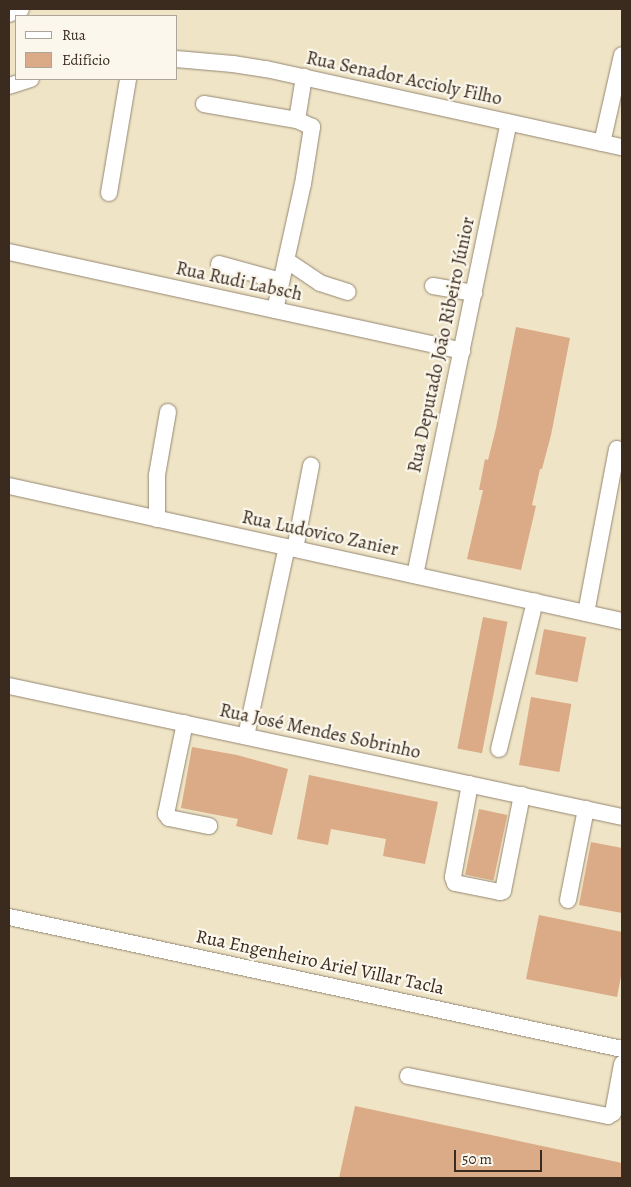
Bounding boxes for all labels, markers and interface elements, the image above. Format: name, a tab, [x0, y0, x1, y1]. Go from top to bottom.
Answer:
legend	[15, 15, 178, 80]
text: Rua	[62, 25, 86, 45]
street label: Rua Senador Accioly Filho	[304, 47, 504, 111]
text: Edifício	[62, 50, 110, 70]
street label: Rua Deputado João Ribeiro Júnior	[404, 215, 480, 475]
street label: Rua Rudi Labsch	[174, 257, 304, 307]
street label: Rua Ludovico Zanier	[240, 506, 400, 562]
street label: Rua José Mendes Sobrinho	[217, 700, 423, 764]
street label: Rua Engenheiro Ariel Villar Tacla	[194, 926, 446, 1000]
scale bar	[456, 1140, 544, 1172]
text: 50 m	[462, 1149, 492, 1169]

